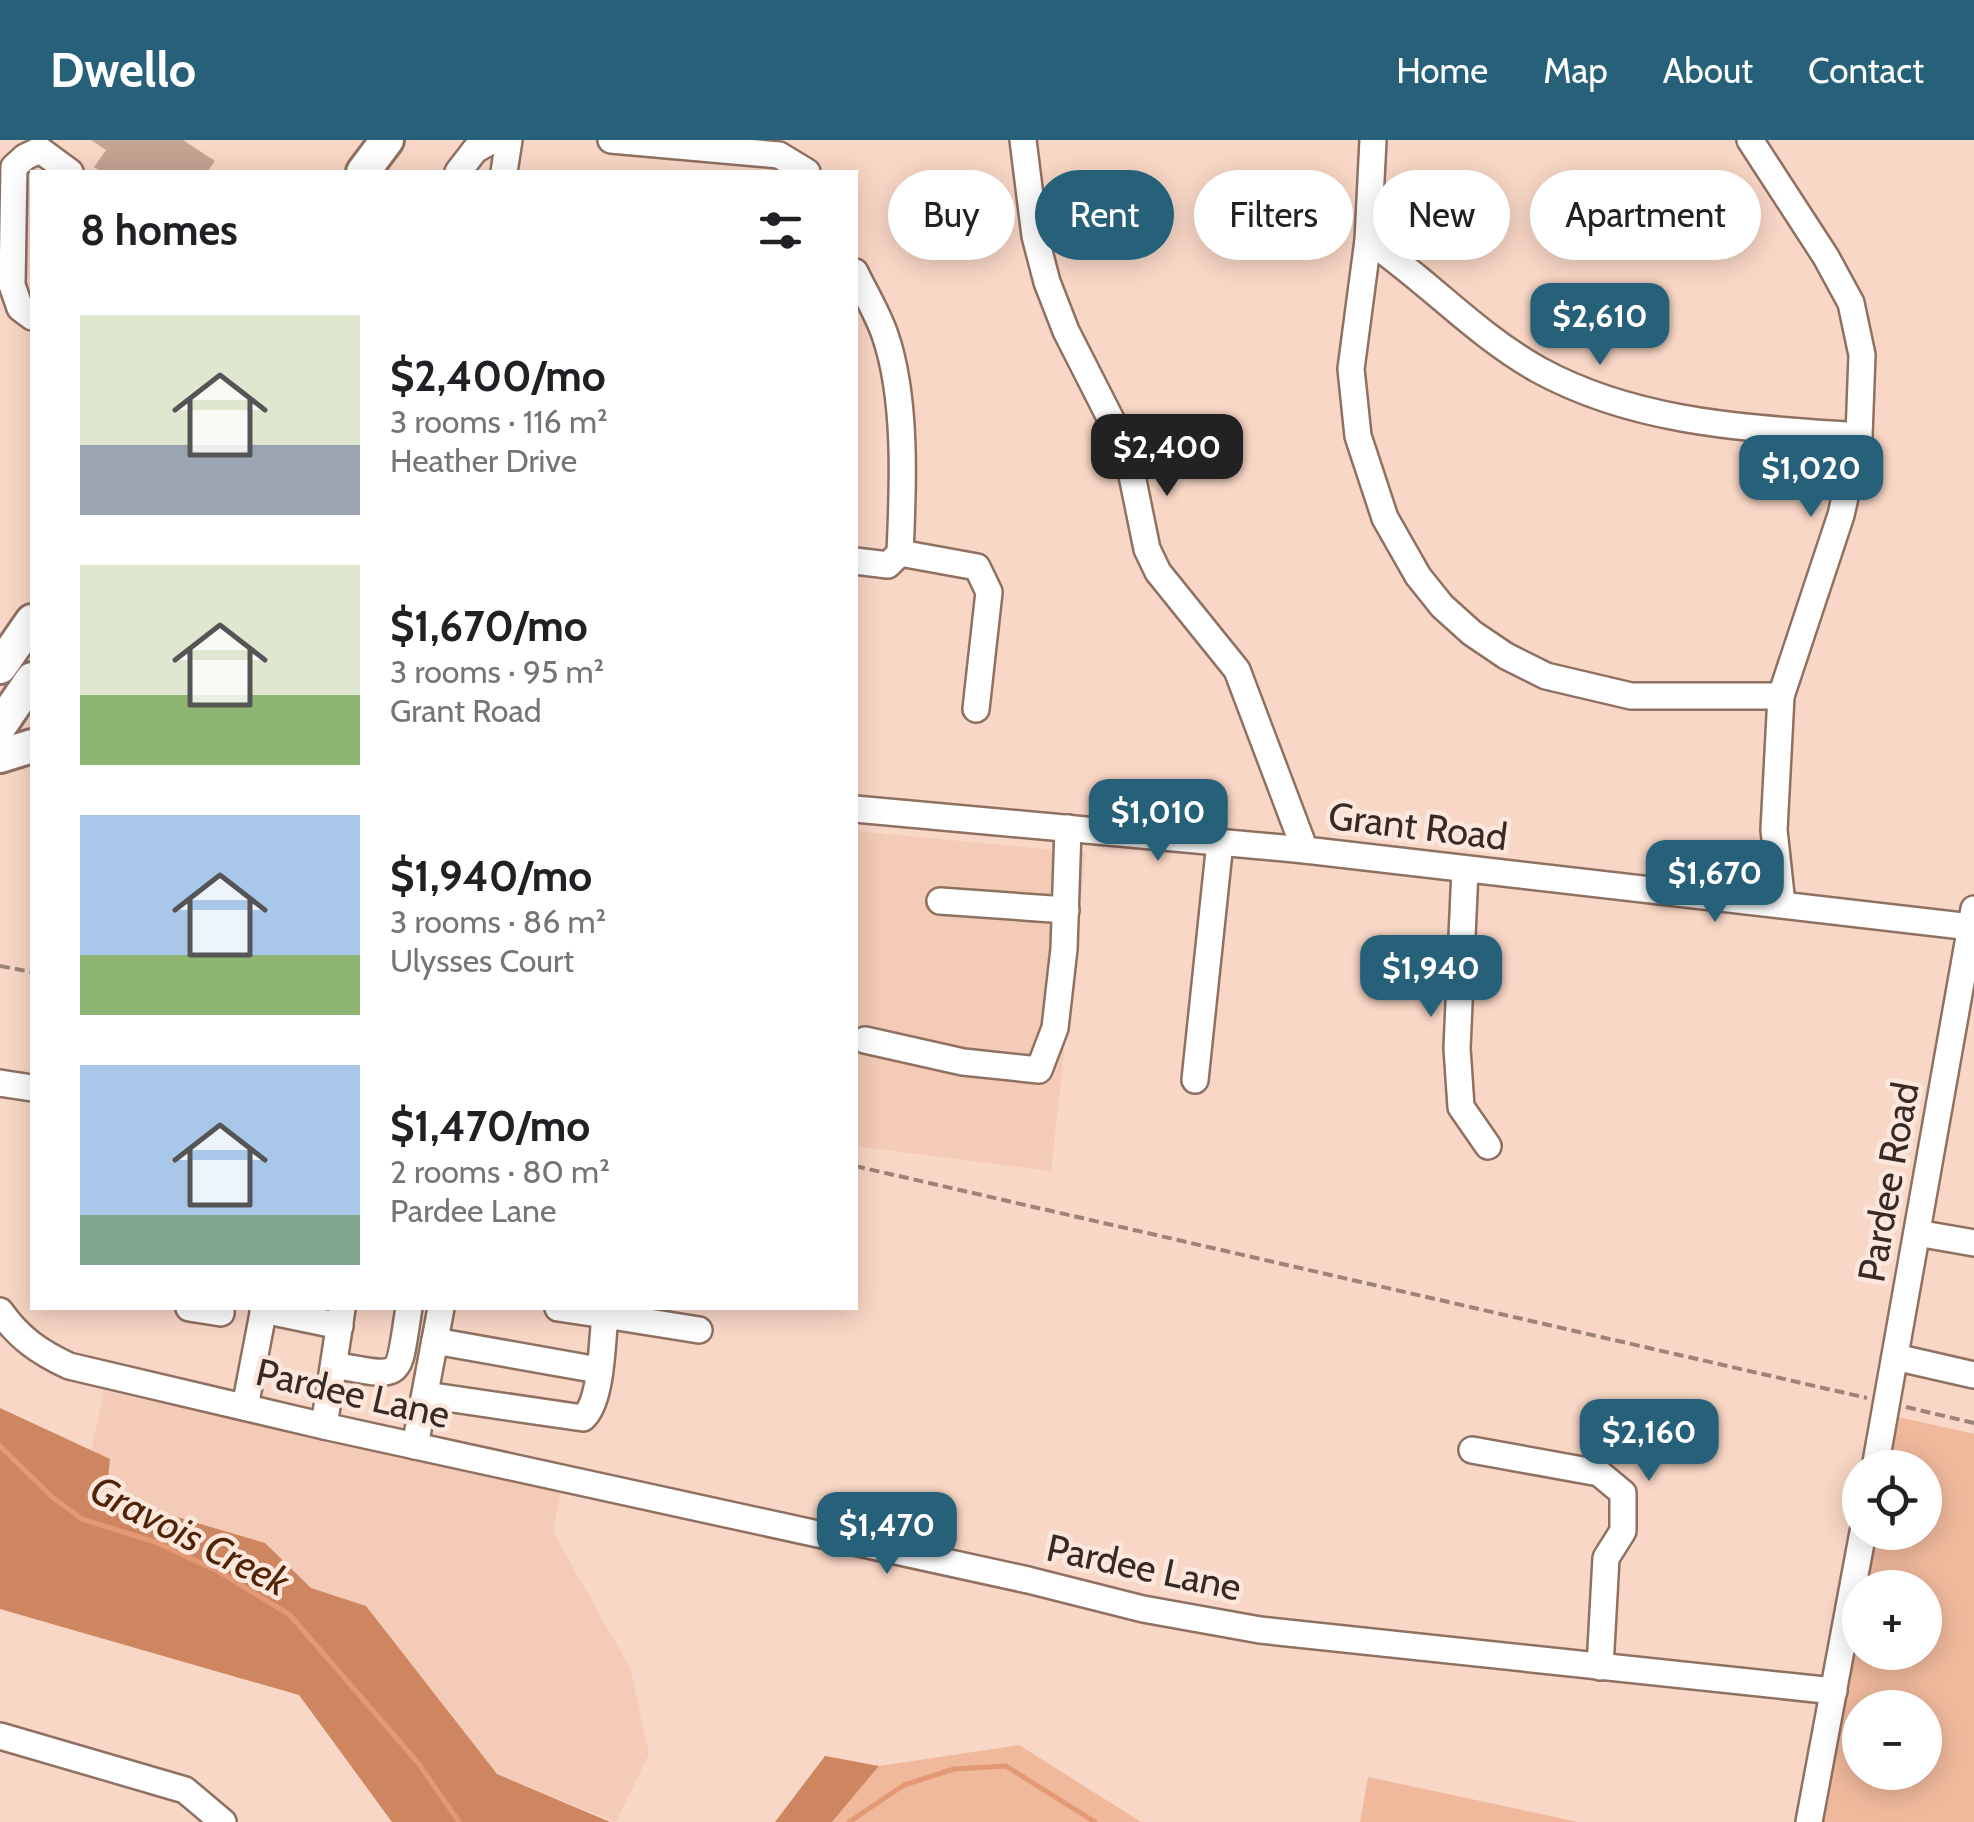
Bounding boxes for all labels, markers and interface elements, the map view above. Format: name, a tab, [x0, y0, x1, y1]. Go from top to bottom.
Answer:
text: Dwello	[50, 41, 196, 99]
text: Home	[1396, 49, 1488, 92]
text: Map	[1543, 49, 1608, 92]
text: About	[1663, 49, 1753, 92]
text: Contact	[1808, 49, 1924, 92]
chip: Buy	[888, 170, 1015, 260]
chip: Rent	[1035, 170, 1174, 260]
chip: Filters	[1194, 170, 1353, 260]
chip: New	[1373, 170, 1510, 260]
chip: Apartment	[1530, 170, 1761, 260]
icon: filters	[753, 203, 808, 258]
text: 8 homes	[80, 204, 238, 256]
pin: $2,610	[1519, 283, 1681, 368]
text: $2,610	[1552, 296, 1648, 335]
text: $2,400/mo	[390, 350, 606, 402]
icon: home	[160, 355, 280, 475]
text: 3 rooms · 116 m²	[390, 402, 608, 441]
pin: $2,400	[1086, 414, 1248, 499]
text: $2,400	[1113, 427, 1221, 466]
pin: $1,020	[1730, 435, 1892, 520]
text: Heather Drive	[390, 441, 577, 480]
text: $1,020	[1761, 448, 1861, 487]
text: $1,670/mo	[390, 600, 588, 652]
icon: home	[160, 605, 280, 725]
text: 3 rooms · 95 m²	[390, 652, 604, 691]
text: Grant Road	[390, 691, 542, 730]
pin: $1,010	[1077, 779, 1239, 864]
text: $1,010	[1111, 792, 1205, 831]
street label: Grant Road	[1326, 792, 1510, 860]
pin: $1,670	[1634, 840, 1796, 925]
text: $1,940/mo	[390, 850, 592, 902]
text: $1,670	[1668, 853, 1762, 892]
icon: home	[160, 855, 280, 975]
text: 3 rooms · 86 m²	[390, 902, 606, 941]
pin: $1,940	[1350, 935, 1512, 1020]
text: Ulysses Court	[390, 941, 574, 980]
text: $1,940	[1382, 948, 1480, 987]
street label: Pardee Road	[1847, 1078, 1929, 1286]
text: $1,470/mo	[390, 1100, 590, 1152]
icon: home	[160, 1105, 280, 1225]
text: 2 rooms · 80 m²	[390, 1152, 610, 1191]
text: Pardee Lane	[390, 1191, 556, 1230]
street label: Pardee Lane	[251, 1348, 455, 1438]
pin: $2,160	[1568, 1399, 1730, 1484]
text: $2,160	[1602, 1412, 1696, 1451]
map controls	[1842, 1450, 1942, 1790]
button: locate	[1842, 1450, 1942, 1550]
water label: Gravois Creek	[82, 1464, 299, 1607]
pin: $1,470	[806, 1492, 968, 1577]
text: $1,470	[839, 1505, 935, 1544]
street label: Pardee Lane	[1043, 1523, 1245, 1611]
button: +	[1842, 1570, 1942, 1670]
button: −	[1842, 1690, 1942, 1790]

